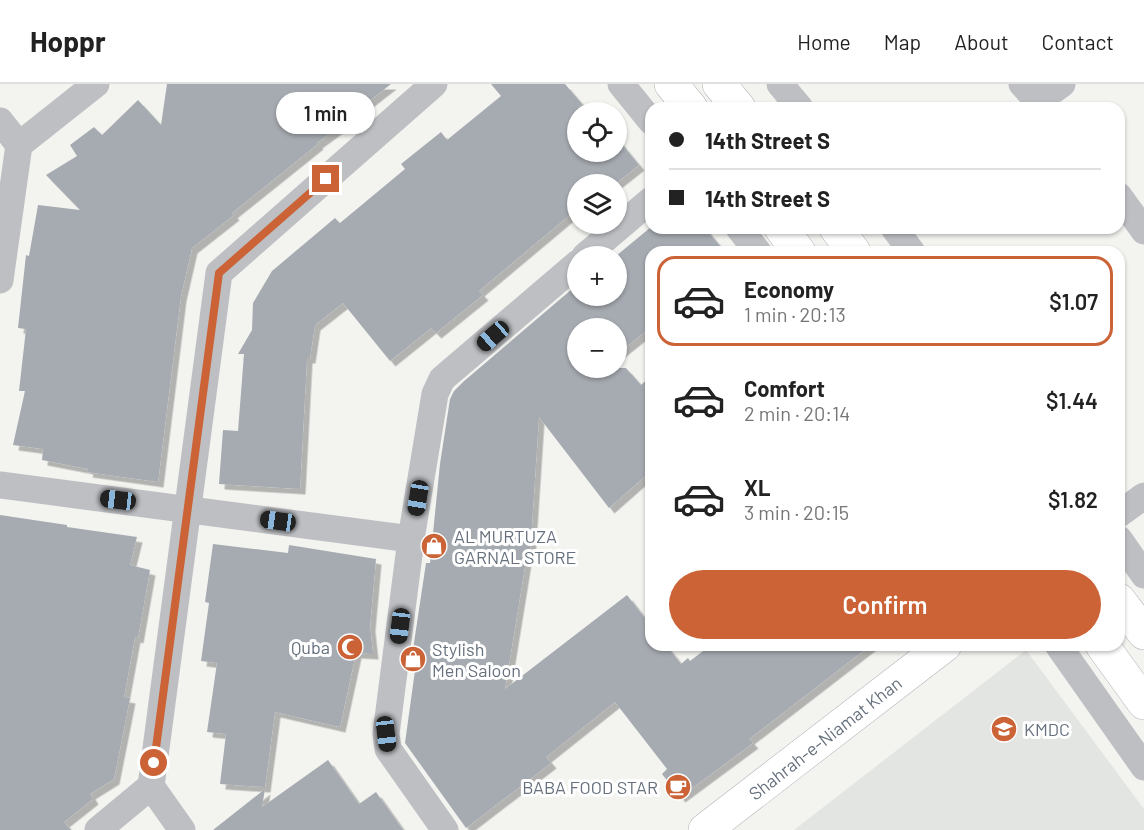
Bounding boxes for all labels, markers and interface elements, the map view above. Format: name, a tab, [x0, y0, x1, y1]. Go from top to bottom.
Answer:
text: Hoppr	[30, 24, 106, 58]
text: Home	[797, 29, 851, 54]
text: Map	[884, 29, 921, 54]
text: About	[954, 29, 1009, 54]
text: Contact	[1042, 29, 1114, 54]
callout: 1 min	[276, 92, 376, 134]
text: 1 min	[304, 101, 347, 125]
map controls	[567, 102, 627, 378]
button: locate	[567, 102, 627, 162]
text: 14th Street S	[705, 127, 830, 153]
route end	[312, 165, 339, 192]
button: layers	[567, 174, 627, 234]
text: 14th Street S	[705, 185, 830, 211]
button: +	[567, 246, 627, 306]
icon: car	[672, 274, 726, 328]
text: Economy	[744, 276, 834, 302]
text: $1.07	[1049, 288, 1098, 314]
text: 1 min · 20:13	[744, 302, 846, 326]
car	[474, 317, 512, 355]
button: −	[567, 318, 627, 378]
icon: car	[672, 373, 726, 427]
text: Comfort	[744, 375, 825, 401]
text: $1.44	[1046, 387, 1098, 413]
text: 2 min · 20:14	[744, 401, 850, 425]
icon: car	[672, 472, 726, 526]
text: XL	[744, 474, 770, 500]
car	[406, 479, 430, 517]
text: $1.82	[1048, 486, 1098, 512]
car	[99, 489, 137, 511]
text: 3 min · 20:15	[744, 500, 849, 524]
car	[259, 510, 297, 532]
place label: AL MURTUZA GARNAL STORE	[454, 525, 577, 568]
shop icon: AL MURTUZA GARNAL STORE	[419, 531, 449, 561]
button: Confirm	[669, 570, 1101, 639]
car	[389, 607, 411, 645]
mosque icon: Quba	[335, 632, 365, 662]
place label: Quba	[291, 636, 330, 658]
place label: Stylish Men Saloon	[432, 638, 521, 681]
shop icon: Stylish Men Saloon	[398, 644, 428, 674]
street label: Shahrah-e-Niamat Khan	[744, 671, 906, 805]
school or university icon: KMDC	[989, 714, 1019, 744]
car	[375, 715, 397, 753]
place label: KMDC	[1024, 718, 1070, 740]
route start	[140, 749, 167, 776]
cafe icon: BABA FOOD STAR	[663, 772, 693, 802]
place label: BABA FOOD STAR	[522, 776, 658, 798]

